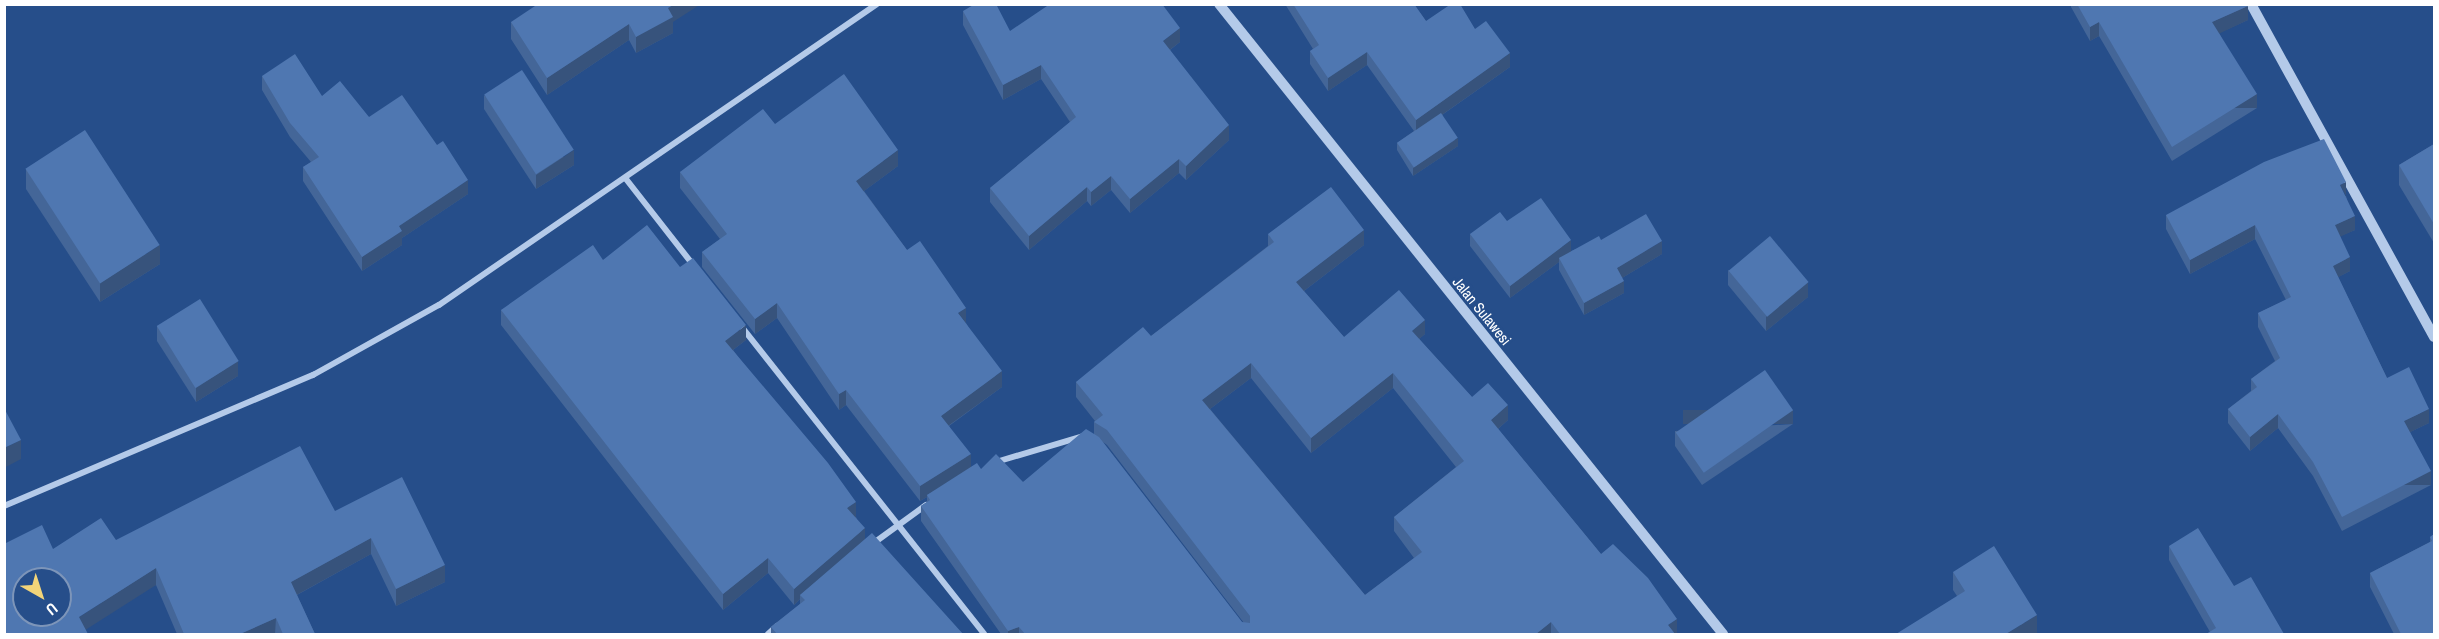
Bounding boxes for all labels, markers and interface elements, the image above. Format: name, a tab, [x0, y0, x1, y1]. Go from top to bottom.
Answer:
street label: Jalan Sulawesi	[1449, 273, 1515, 349]
north arrow	[12, 567, 72, 627]
text: U	[41, 598, 63, 621]

